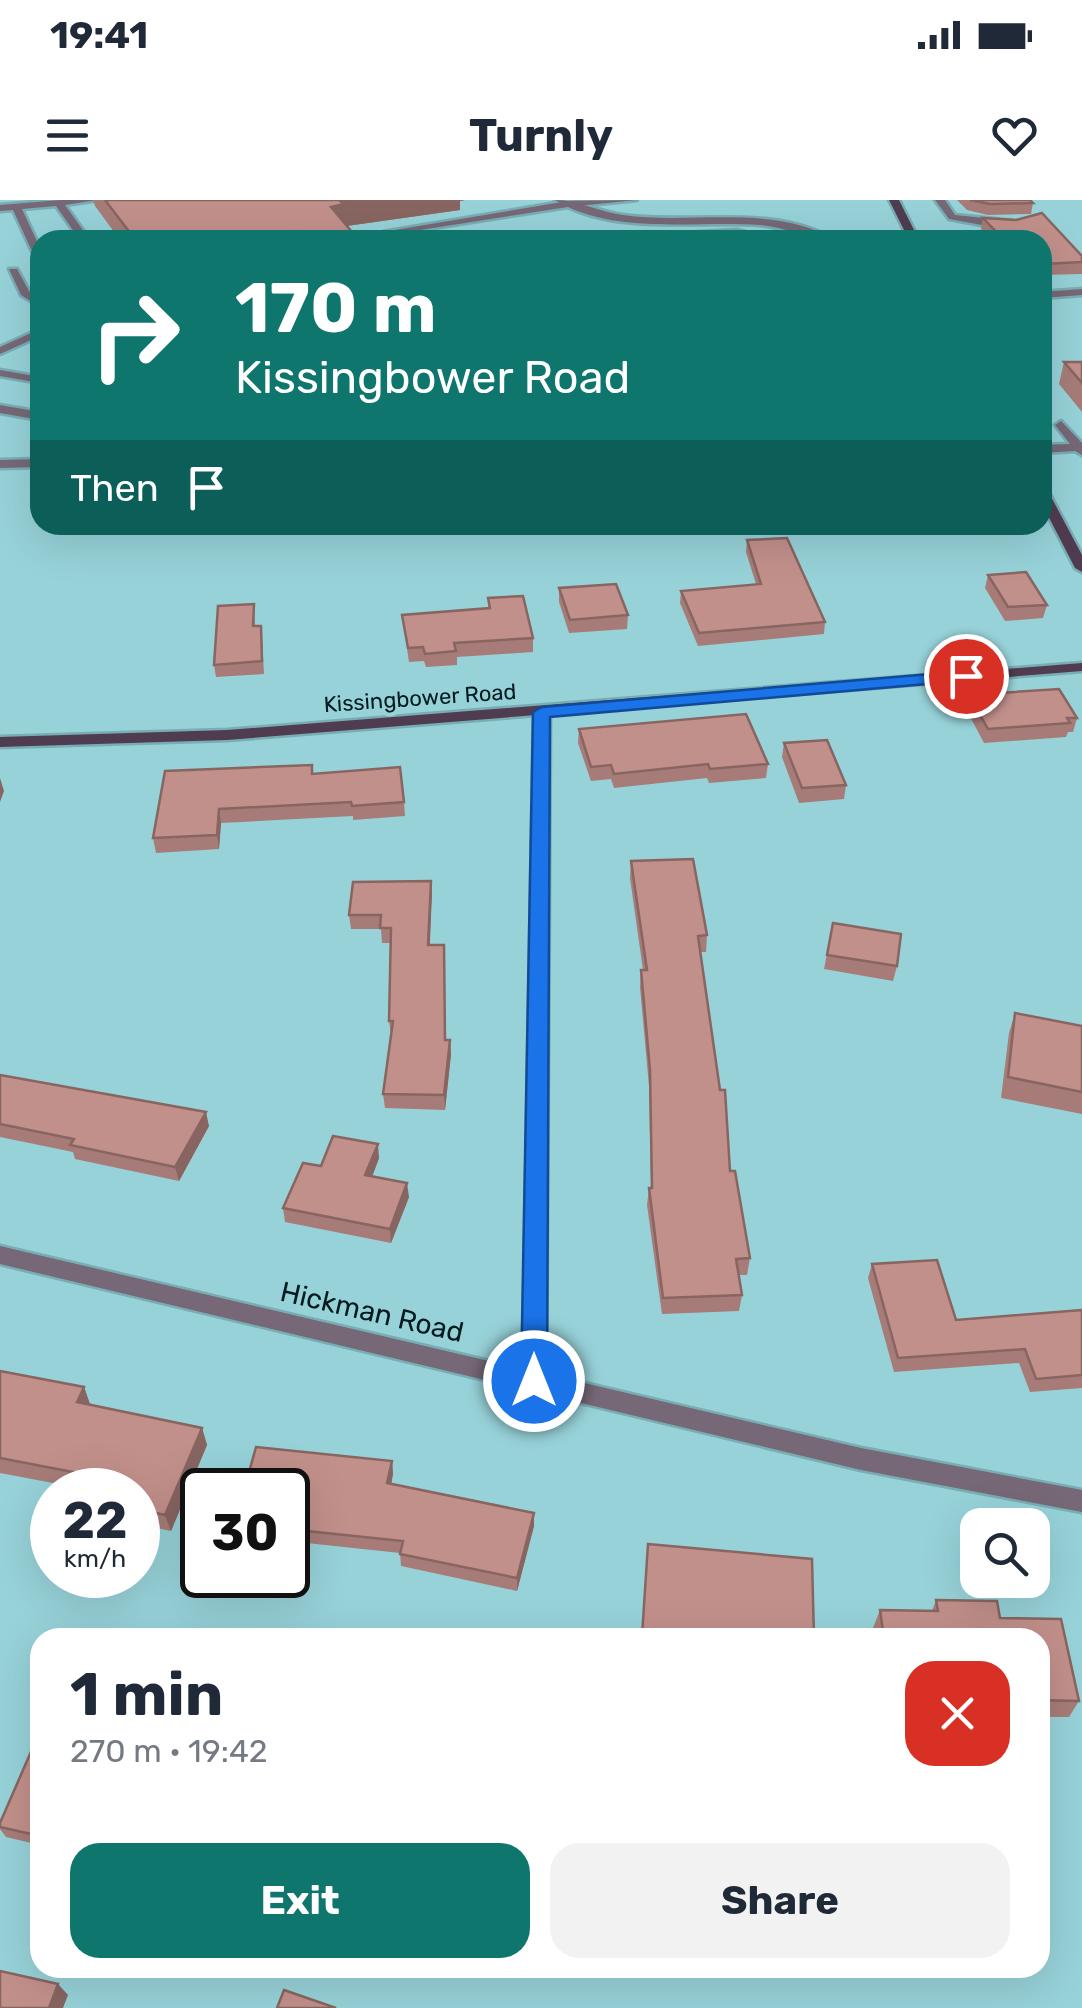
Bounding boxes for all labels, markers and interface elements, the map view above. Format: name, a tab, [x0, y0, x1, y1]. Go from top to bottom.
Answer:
text: 19:41	[50, 12, 148, 58]
icon: menu	[40, 108, 95, 163]
icon: heart	[987, 108, 1042, 163]
text: Turnly	[469, 109, 613, 162]
text: 170 m	[235, 267, 437, 350]
icon: right	[70, 270, 200, 400]
text: Kissingbower Road	[235, 351, 630, 404]
icon: arrive	[179, 460, 234, 515]
text: Then	[70, 465, 159, 511]
pin	[924, 634, 1009, 719]
icon: arrive	[939, 649, 994, 704]
street label: Kissingbower Road	[323, 678, 517, 718]
street label: Hickman Road	[277, 1275, 467, 1349]
position arrow	[482, 1329, 586, 1433]
speed limit sign: 30	[180, 1468, 310, 1598]
text: 22	[63, 1491, 128, 1551]
map controls	[960, 1508, 1050, 1598]
button: search	[960, 1508, 1050, 1598]
text: km/h	[64, 1544, 126, 1573]
text: 1 min	[70, 1659, 223, 1730]
button: close	[905, 1661, 1010, 1766]
text: 270 m · 19:42	[70, 1732, 268, 1770]
button: Exit	[70, 1843, 530, 1958]
button: Share	[550, 1843, 1010, 1958]

